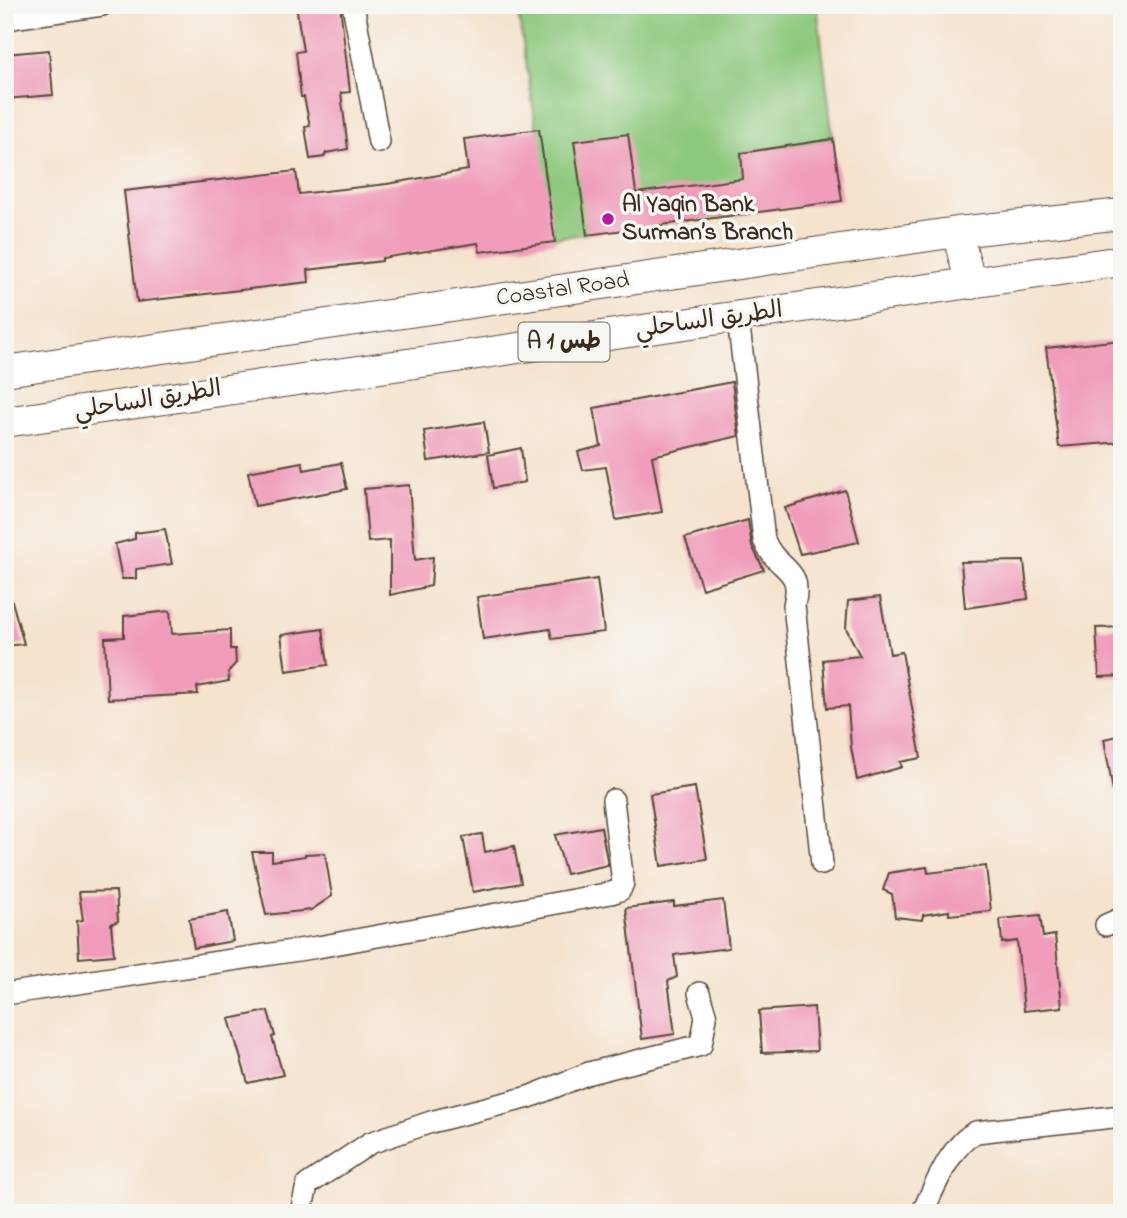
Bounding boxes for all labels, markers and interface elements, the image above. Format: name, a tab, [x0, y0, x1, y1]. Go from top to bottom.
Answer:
place label: Al Yaqin Bank Surman’s Branch	[622, 188, 793, 251]
marker: Al Yaqin Bank Surman’s Branch	[600, 211, 616, 227]
street label: Coastal Road	[494, 263, 632, 317]
street label: الطريق الساحلي	[633, 293, 785, 350]
road number: A 1 طس	[518, 322, 610, 362]
street label: الطريق الساحلي	[72, 372, 224, 431]

